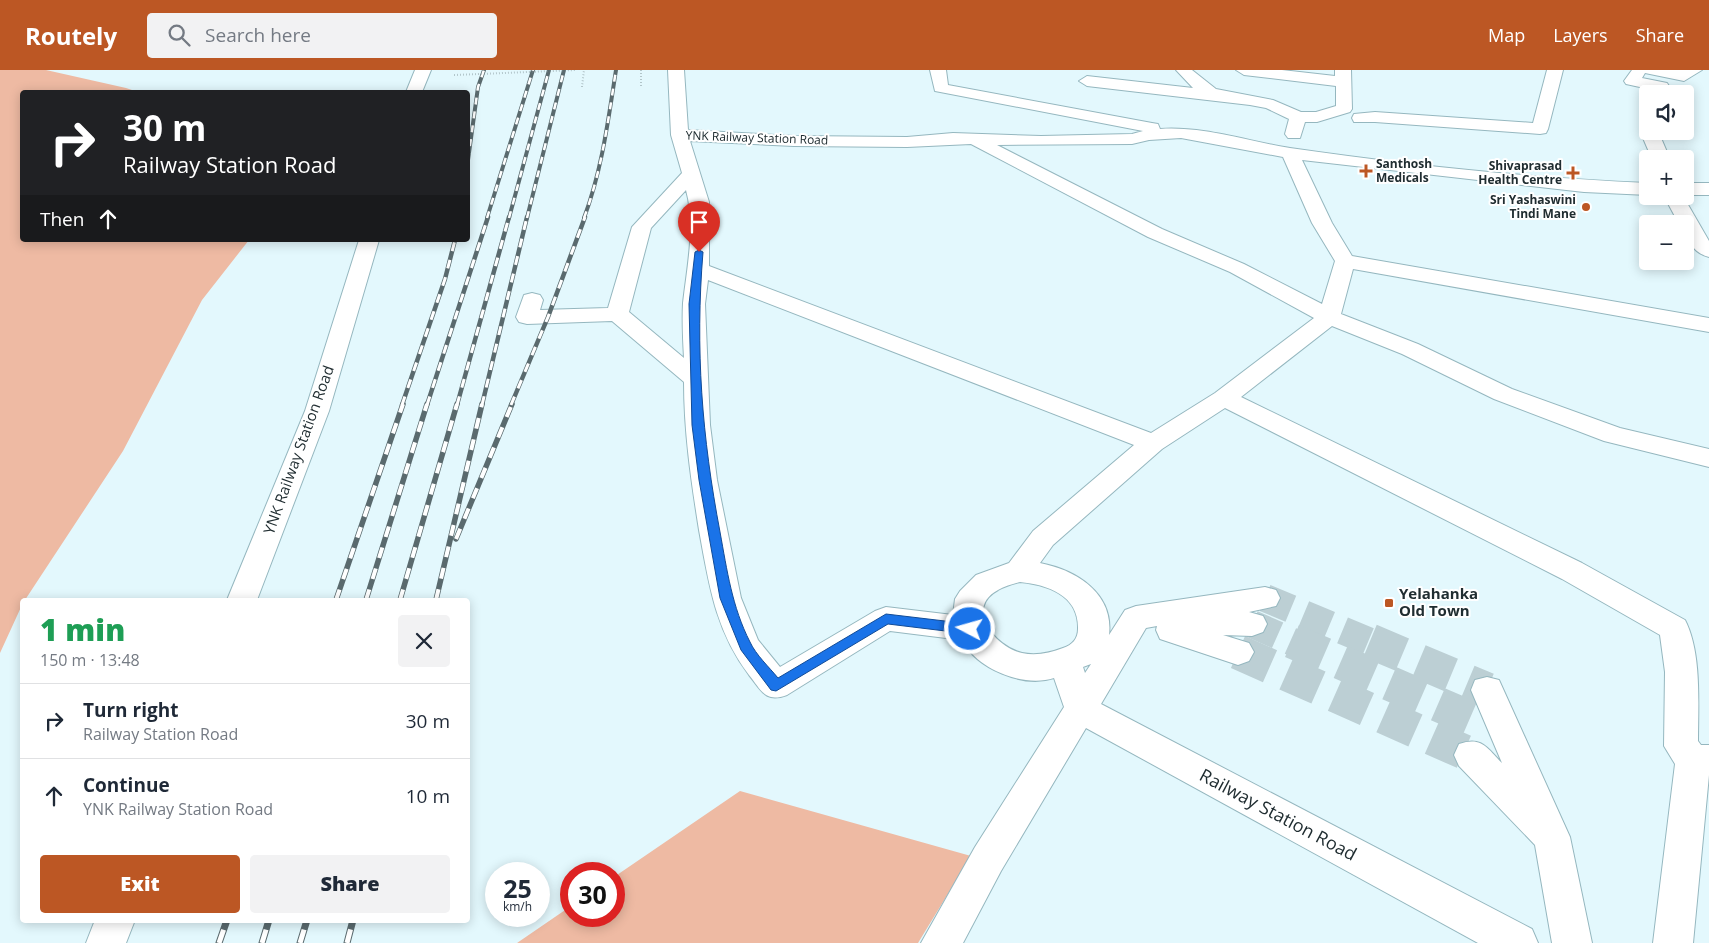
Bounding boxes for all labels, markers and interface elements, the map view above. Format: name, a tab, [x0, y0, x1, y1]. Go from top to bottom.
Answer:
search box	[147, 13, 497, 58]
text: Routely	[25, 19, 117, 52]
icon: search	[165, 21, 193, 49]
text: Search here	[205, 22, 311, 48]
text: Map	[1488, 23, 1525, 47]
text: Layers	[1553, 23, 1608, 47]
text: Share	[1636, 23, 1684, 47]
map controls	[1639, 85, 1694, 270]
button: sound	[1639, 85, 1694, 140]
text: 30 m	[123, 104, 206, 151]
icon: right	[40, 110, 105, 175]
street label: YNK Railway Station Road	[685, 127, 829, 148]
text: Railway Station Road	[123, 149, 336, 179]
button: +	[1639, 150, 1694, 205]
place label: Santhosh Medicals	[1376, 155, 1432, 186]
place label: Shivaprasad Health Centre	[1478, 157, 1562, 188]
marker: Santhosh Medicals	[1360, 165, 1372, 177]
marker: Shivaprasad Health Centre	[1566, 166, 1580, 180]
place label: Sri Yashaswini Tindi Mane	[1490, 191, 1576, 222]
pin	[678, 201, 720, 252]
marker: Sri Yashaswini Tindi Mane	[1580, 201, 1592, 213]
icon: ahead	[94, 205, 122, 233]
text: Then	[40, 206, 84, 232]
icon: arrive	[685, 208, 713, 236]
button: −	[1639, 215, 1694, 270]
street label: YNK Railway Station Road	[258, 362, 338, 537]
place label: Yelahanka Old Town	[1399, 583, 1478, 620]
marker: Yelahanka Old Town	[1383, 597, 1395, 609]
position arrow	[943, 602, 995, 654]
text: 1 min	[40, 609, 125, 650]
button: close	[398, 615, 450, 667]
text: 150 m · 13:48	[40, 649, 140, 671]
text: Turn right	[83, 697, 178, 723]
icon: right	[40, 707, 68, 735]
text: 30 m	[406, 708, 450, 734]
text: Railway Station Road	[83, 723, 238, 745]
street label: Railway Station Road	[1196, 763, 1361, 866]
text: Continue	[83, 772, 170, 798]
icon: ahead	[40, 782, 68, 810]
text: 10 m	[406, 783, 450, 809]
text: YNK Railway Station Road	[83, 798, 273, 820]
button: Exit	[40, 855, 240, 913]
button: Share	[250, 855, 450, 913]
speed limit sign: 30	[560, 862, 625, 927]
text: 25	[503, 871, 532, 905]
text: km/h	[503, 898, 532, 915]

